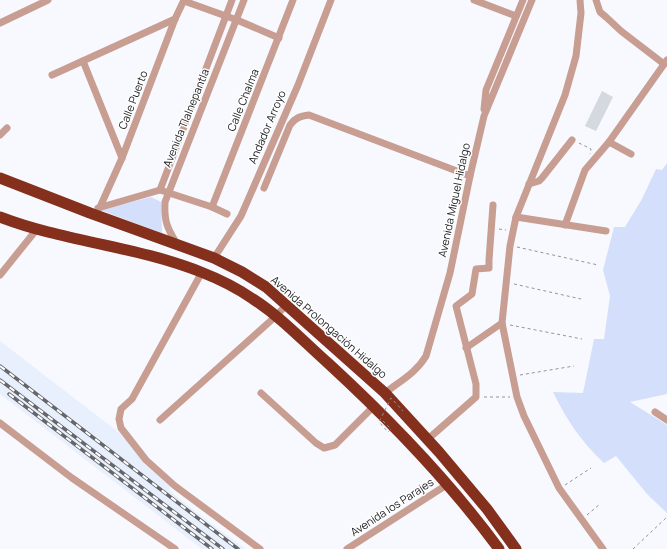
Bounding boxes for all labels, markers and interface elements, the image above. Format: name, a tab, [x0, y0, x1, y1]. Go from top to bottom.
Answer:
street label: Avenida Tlalnepantla	[159, 66, 212, 169]
street label: Calle Chalma	[223, 66, 262, 133]
street label: Calle Puerto	[114, 68, 151, 131]
street label: Andador Arroyo	[244, 87, 289, 166]
street label: Avenida Miguel Hidalgo	[434, 141, 473, 258]
street label: Avenida Prolongación Hidalgo	[268, 272, 391, 382]
street label: Avenida los Parajes	[347, 474, 436, 539]

